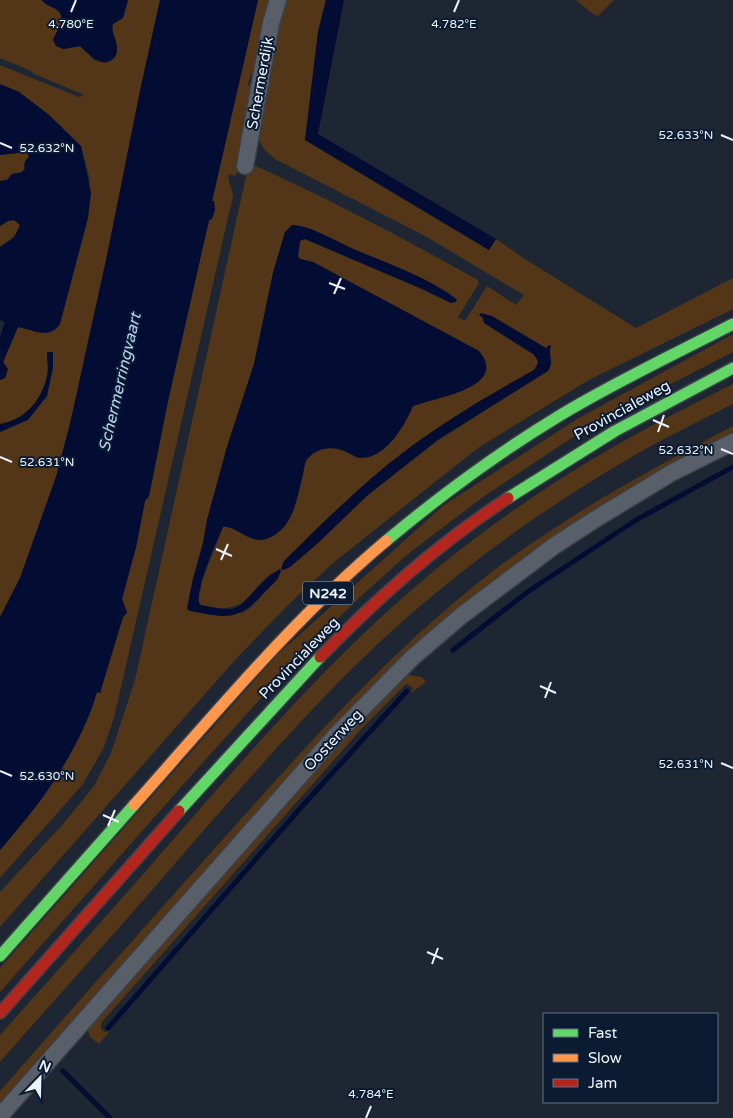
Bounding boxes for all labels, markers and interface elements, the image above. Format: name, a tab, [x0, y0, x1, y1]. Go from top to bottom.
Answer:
text: 4.780°E	[48, 17, 94, 31]
text: 4.782°E	[431, 17, 477, 31]
street label: Schermerdijk	[243, 35, 277, 131]
text: 52.633°N	[659, 128, 713, 142]
text: 52.632°N	[20, 141, 74, 155]
water label: Schermerringvaart	[94, 309, 146, 454]
street label: Provincialeweg	[571, 376, 673, 444]
text: 52.632°N	[659, 443, 713, 457]
text: 52.631°N	[20, 455, 74, 469]
road number: N242	[303, 582, 353, 604]
street label: Provincialeweg	[255, 613, 343, 703]
street label: Oosterweg	[300, 705, 366, 775]
text: 52.631°N	[659, 757, 713, 771]
text: 52.630°N	[20, 769, 74, 783]
legend	[543, 1013, 718, 1103]
text: Fast	[588, 1024, 618, 1042]
text: Slow	[588, 1049, 622, 1067]
north arrow	[15, 1053, 65, 1103]
text: N	[36, 1056, 53, 1077]
text: Jam	[588, 1074, 617, 1092]
text: 4.784°E	[348, 1087, 394, 1101]

